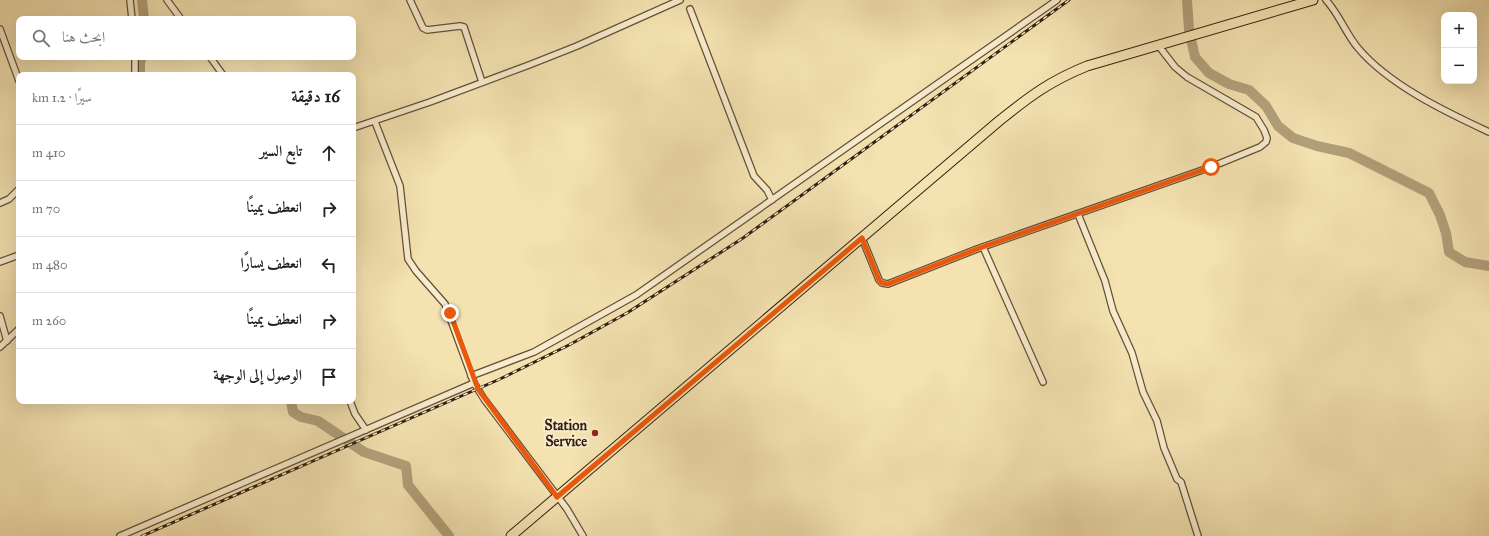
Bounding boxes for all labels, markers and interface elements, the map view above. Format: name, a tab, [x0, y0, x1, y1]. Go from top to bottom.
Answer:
map controls	[1441, 12, 1477, 84]
button: +	[1441, 12, 1477, 48]
search box	[16, 16, 356, 60]
icon: search	[30, 27, 52, 49]
text: ابحث هنا	[62, 28, 105, 46]
button: −	[1441, 48, 1477, 84]
text: 16 دقيقة	[291, 86, 340, 107]
text: سيرًا · 1.2 km	[32, 90, 92, 106]
text: تابع السير	[260, 142, 302, 160]
icon: ahead	[318, 142, 340, 164]
text: 410 m	[32, 145, 66, 161]
route start	[1202, 158, 1220, 176]
text: انعطف يمينًا	[247, 198, 302, 216]
icon: right	[318, 198, 340, 220]
text: 70 m	[32, 201, 60, 217]
text: انعطف يسارًا	[240, 254, 302, 272]
icon: left	[318, 254, 340, 276]
text: 480 m	[32, 257, 67, 273]
route end	[441, 304, 459, 322]
text: انعطف يمينًا	[247, 310, 302, 328]
icon: right	[318, 310, 340, 332]
text: 260 m	[32, 313, 66, 329]
text: الوصول إلى الوجهة	[213, 366, 302, 384]
icon: arrive	[318, 366, 340, 388]
place label: Station Service	[545, 417, 587, 450]
marker: Station Service	[590, 428, 600, 438]

